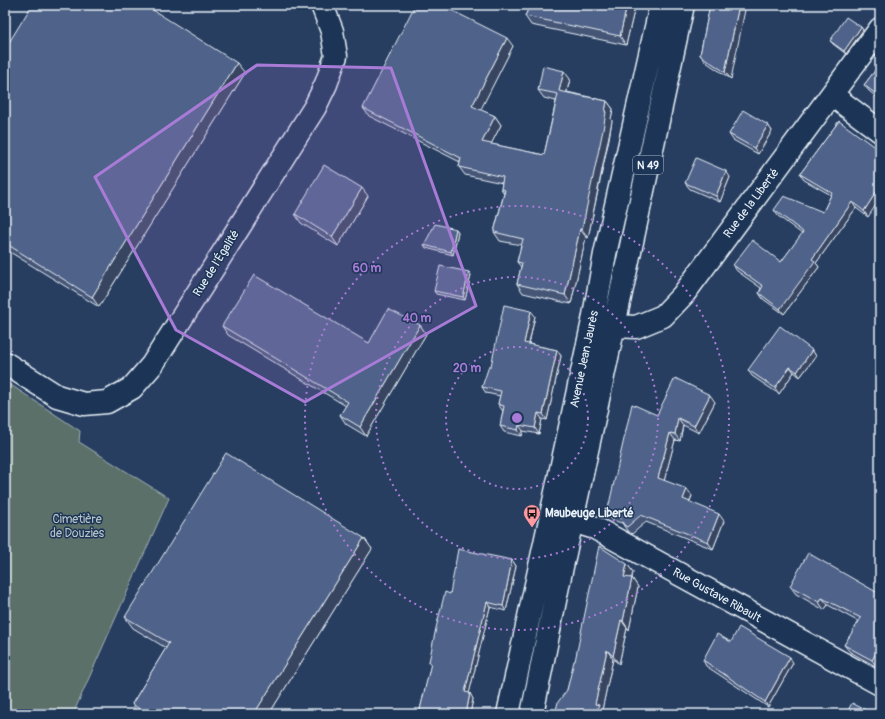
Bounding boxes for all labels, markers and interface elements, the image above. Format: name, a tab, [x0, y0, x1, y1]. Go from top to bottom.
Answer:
road number: N 49	[633, 156, 663, 174]
street label: Rue de la Liberté	[720, 166, 782, 241]
street label: Rue de l'Égalité	[189, 227, 243, 299]
text: 60 m	[353, 261, 382, 276]
street label: Avenue Jean Jaurès	[567, 309, 602, 409]
text: 40 m	[402, 311, 432, 326]
text: 20 m	[453, 361, 481, 376]
centre of rings	[510, 411, 524, 425]
bus stop icon: Maubeuge Liberté	[522, 503, 542, 528]
place label: Maubeuge Liberté	[545, 506, 634, 521]
park label: Cimetière de Douzies	[50, 512, 105, 541]
street label: Rue Gustave Ribault	[670, 565, 764, 626]

